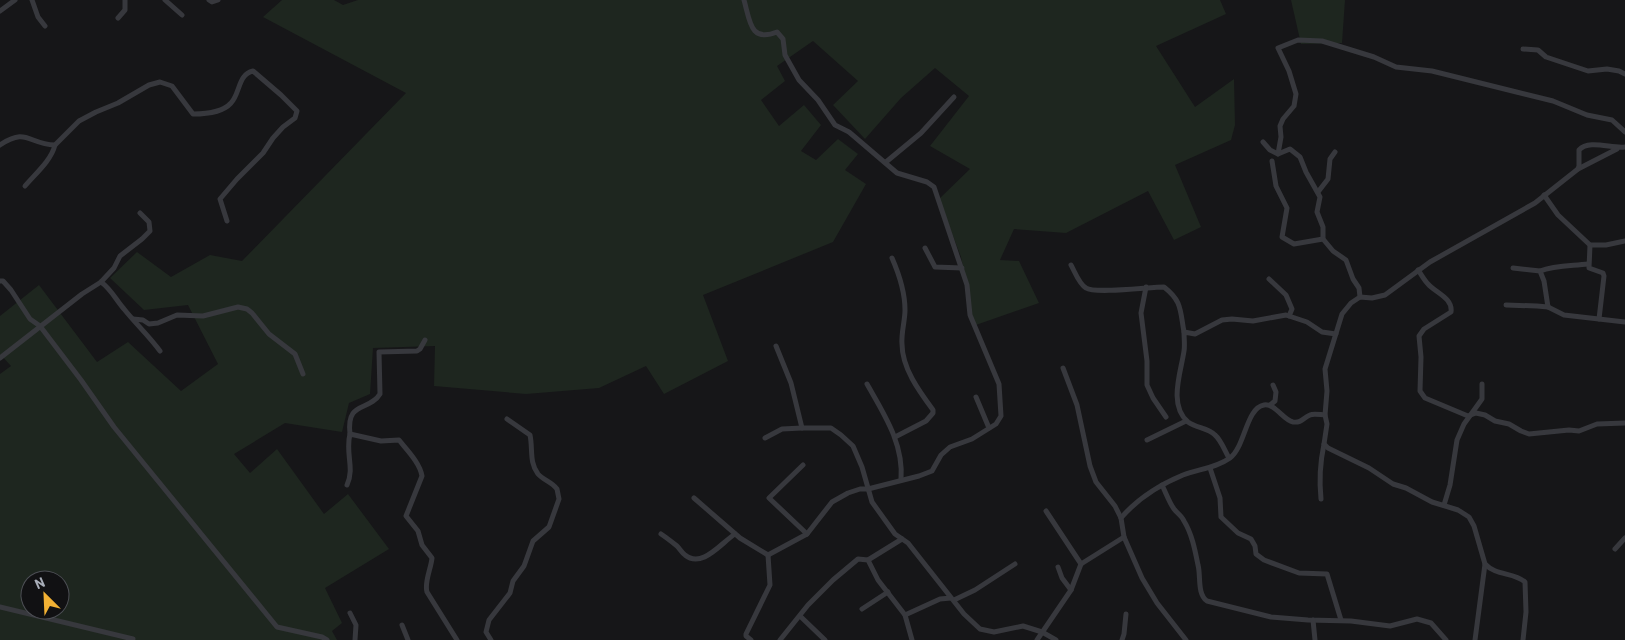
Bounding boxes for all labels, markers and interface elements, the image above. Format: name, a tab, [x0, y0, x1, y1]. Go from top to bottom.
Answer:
north arrow	[20, 570, 70, 620]
text: N	[32, 573, 47, 592]

